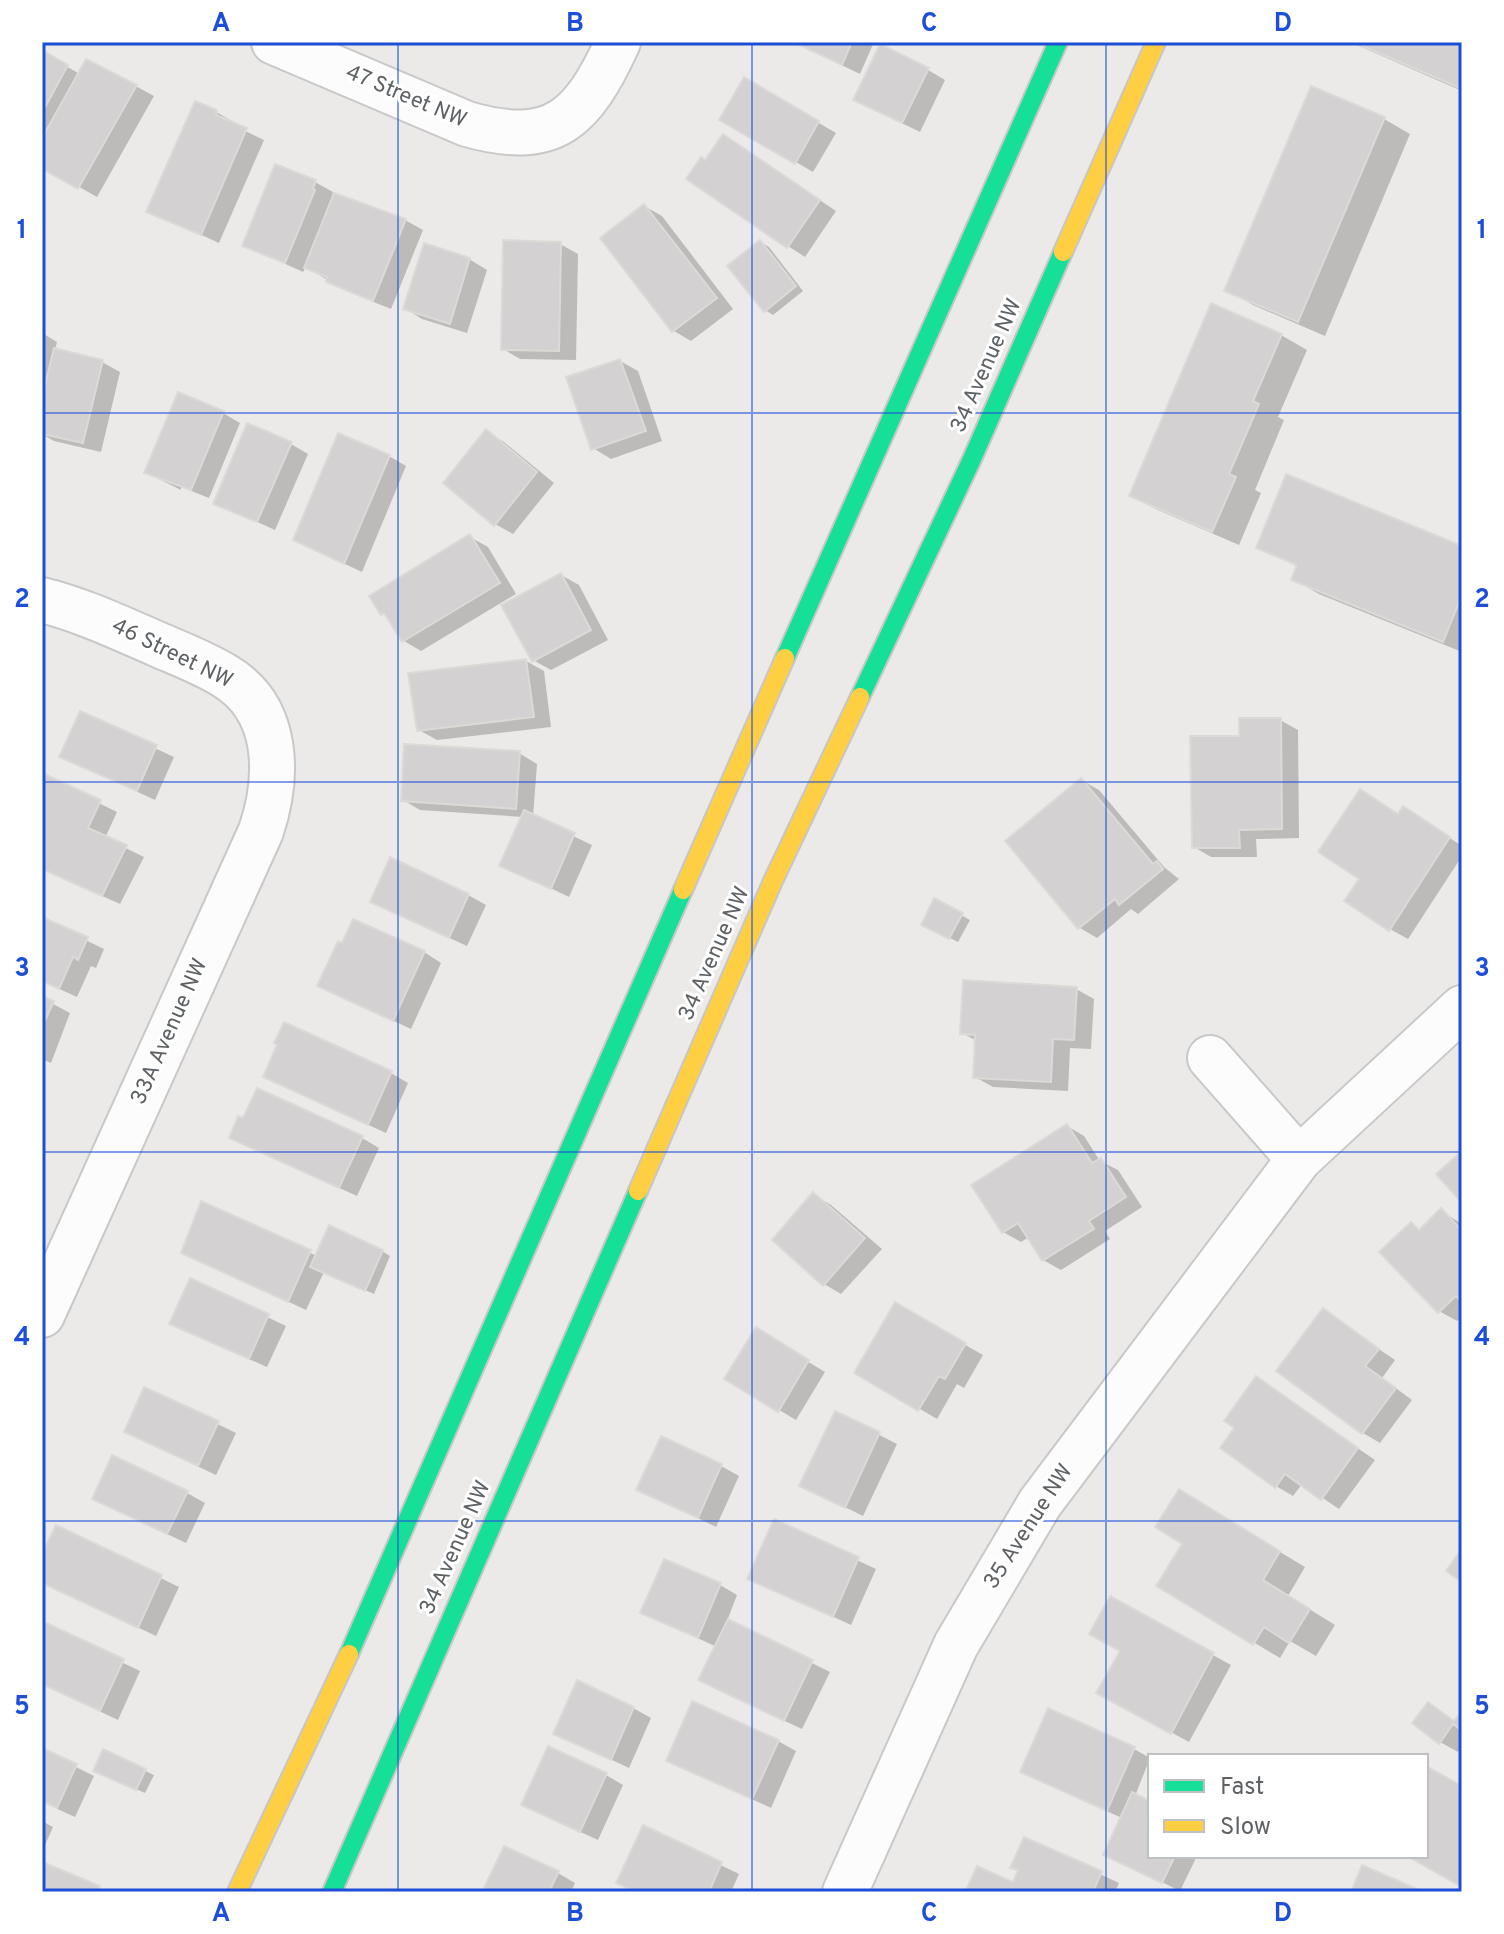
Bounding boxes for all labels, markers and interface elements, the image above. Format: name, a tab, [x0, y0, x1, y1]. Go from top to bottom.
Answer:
text: A	[212, 8, 230, 41]
text: B	[566, 8, 584, 41]
text: C	[921, 8, 937, 41]
text: D	[1274, 8, 1292, 41]
street label: 47 Street NW	[341, 59, 471, 135]
text: 1	[17, 215, 27, 248]
text: 1	[1477, 215, 1487, 248]
street label: 34 Avenue NW	[945, 295, 1029, 437]
text: 2	[14, 584, 30, 617]
text: 2	[1474, 584, 1490, 617]
street label: 46 Street NW	[107, 613, 237, 695]
street label: 34 Avenue NW	[673, 883, 757, 1025]
text: 3	[14, 953, 30, 986]
text: 3	[1474, 953, 1490, 986]
street label: 33A Avenue NW	[126, 955, 214, 1109]
text: 4	[14, 1322, 30, 1355]
text: 4	[1474, 1322, 1490, 1355]
street label: 35 Avenue NW	[979, 1459, 1079, 1595]
street label: 34 Avenue NW	[414, 1477, 498, 1619]
text: 5	[14, 1691, 30, 1724]
text: 5	[1474, 1691, 1490, 1724]
legend	[1148, 1754, 1428, 1858]
text: Fast	[1220, 1773, 1264, 1803]
text: Slow	[1220, 1813, 1271, 1843]
text: A	[212, 1898, 230, 1931]
text: B	[566, 1898, 584, 1931]
text: C	[921, 1898, 937, 1931]
text: D	[1274, 1898, 1292, 1931]

